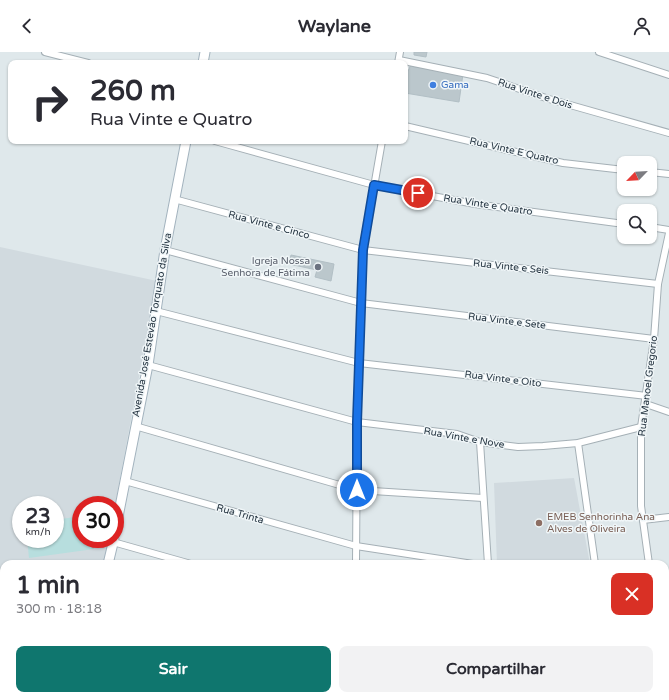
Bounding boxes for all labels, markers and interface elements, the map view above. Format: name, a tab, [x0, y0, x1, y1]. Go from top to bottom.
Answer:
icon: back	[16, 15, 38, 37]
text: Waylane	[298, 15, 371, 37]
icon: person	[631, 15, 653, 37]
text: 260 m	[90, 74, 176, 108]
icon: right	[24, 76, 76, 128]
street label: Rua Vinte e Dois	[496, 76, 574, 112]
place label: Gama	[441, 79, 469, 91]
marker: Gama	[428, 80, 438, 90]
text: Rua Vinte e Quatro	[90, 108, 252, 130]
street label: Rua Vinte E Quatro	[468, 135, 560, 167]
north arrow	[617, 156, 657, 196]
map controls	[617, 156, 657, 244]
pin	[401, 176, 435, 210]
icon: arrive	[407, 182, 429, 204]
street label: Rua Vinte e Quatro	[443, 192, 533, 218]
button: search	[617, 204, 657, 244]
street label: Rua Vinte e Cinco	[227, 208, 311, 242]
street label: Avenida José Estevão Torquato da Silva	[130, 232, 174, 418]
place label: Igreja Nossa Senhora de Fátima	[221, 255, 310, 279]
street label: Rua Vinte e Seis	[473, 257, 550, 277]
marker: Igreja Nossa Senhora de Fátima	[313, 262, 323, 272]
street label: Rua Vinte e Sete	[467, 310, 547, 332]
street label: Rua Manoel Gregorio	[636, 335, 660, 437]
street label: Rua Vinte e Oito	[464, 368, 542, 390]
street label: Rua Vinte e Nove	[423, 425, 506, 451]
position arrow	[336, 469, 378, 511]
speed limit sign: 30	[72, 496, 124, 548]
street label: Rua Trinta	[215, 502, 265, 526]
text: 23	[25, 505, 51, 529]
place label: EMEB Senhorinha Ana Alves de Oliveira	[547, 511, 655, 535]
marker: EMEB Senhorinha Ana Alves de Oliveira	[534, 518, 544, 528]
text: km/h	[25, 526, 51, 538]
text: 1 min	[16, 571, 80, 600]
button: close	[611, 573, 653, 615]
text: 300 m · 18:18	[16, 601, 102, 617]
button: Sair	[16, 646, 331, 692]
button: Compartilhar	[339, 646, 653, 692]

